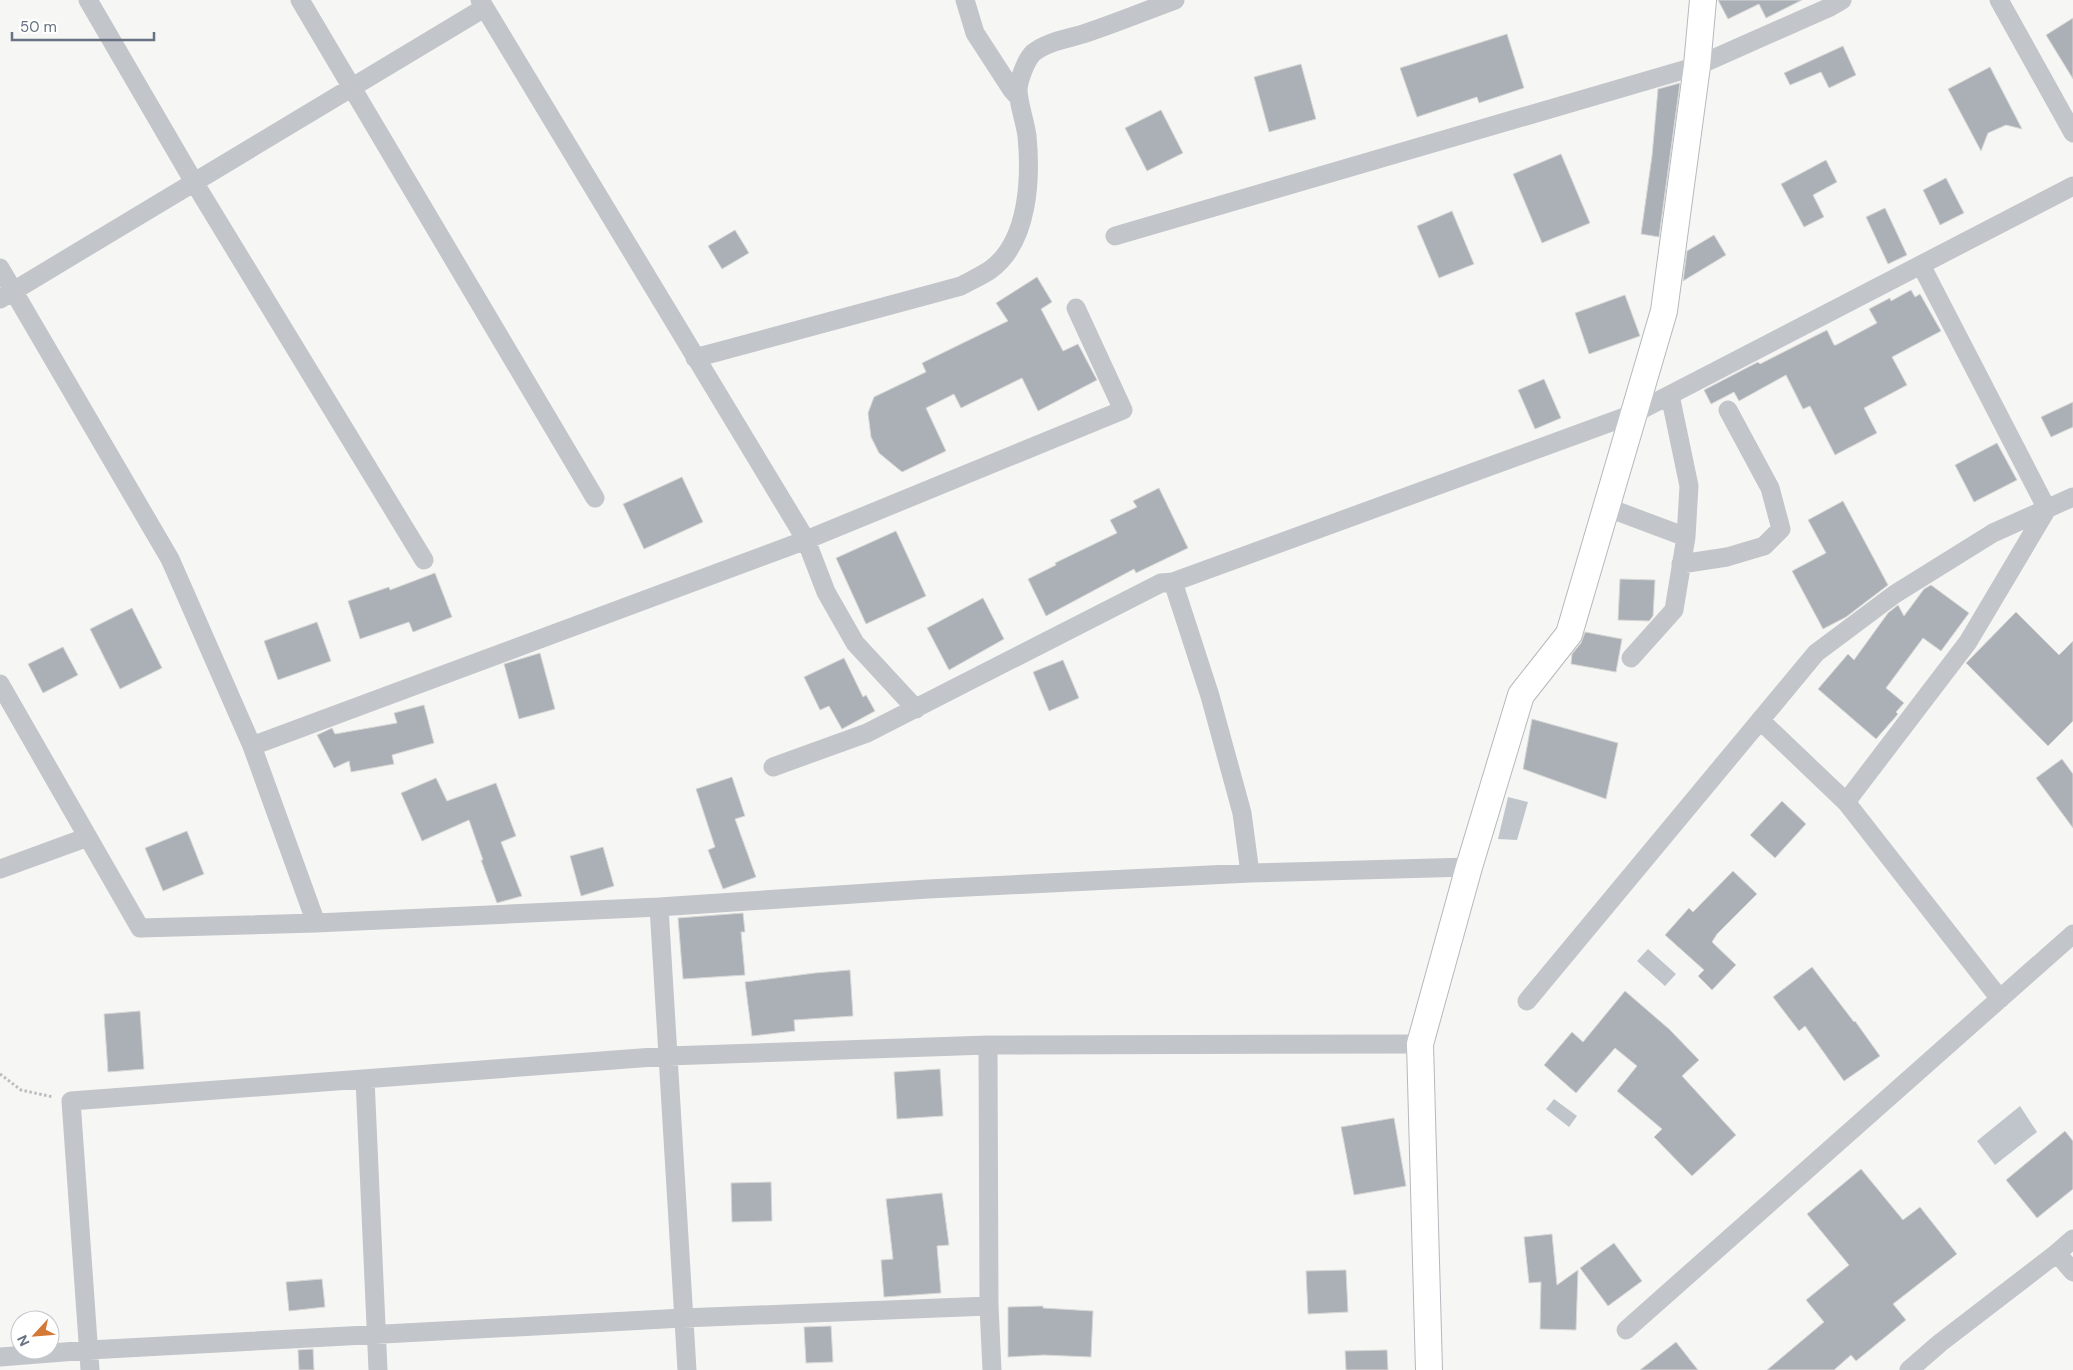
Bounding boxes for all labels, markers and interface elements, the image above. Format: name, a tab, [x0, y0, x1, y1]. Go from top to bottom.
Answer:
scale bar	[12, 10, 155, 42]
text: 50 m	[20, 17, 57, 37]
north arrow	[10, 1310, 60, 1360]
text: N	[13, 1332, 34, 1349]

